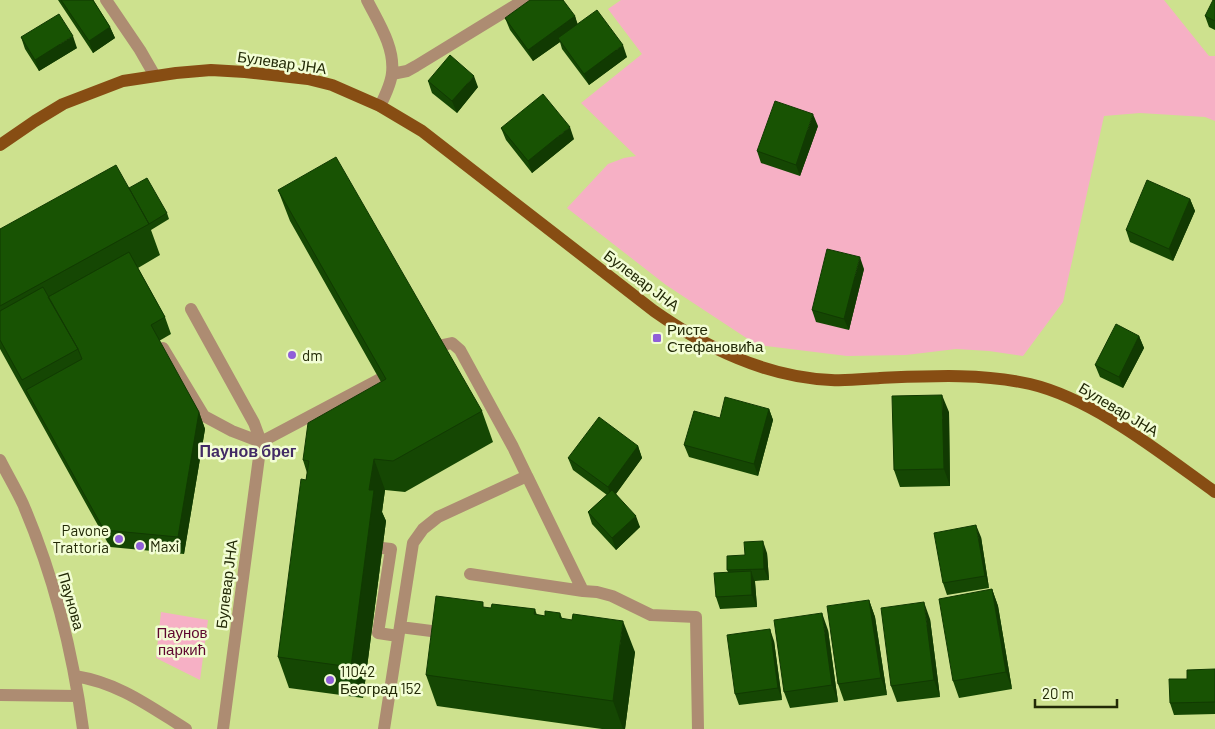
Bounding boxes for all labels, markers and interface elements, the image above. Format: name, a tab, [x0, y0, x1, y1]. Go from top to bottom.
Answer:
street label: Булевар ЈНА	[236, 47, 328, 77]
street label: Булевар ЈНА	[601, 246, 683, 314]
place label: Ристе Стефановића	[667, 320, 764, 355]
marker: Ристе Стефановића	[651, 332, 663, 344]
place label: dm	[302, 346, 323, 364]
marker: dm	[286, 349, 298, 361]
street label: Булевар ЈНА	[1076, 378, 1162, 440]
district label: Паунов брег	[200, 441, 297, 460]
place label: Pavone Trattoria	[52, 521, 109, 556]
marker: Pavone Trattoria	[113, 533, 125, 545]
place label: Maxi	[150, 537, 179, 555]
street label: Булевар ЈНА	[212, 538, 240, 630]
marker: Maxi	[134, 540, 146, 552]
street label: Паунова	[55, 570, 89, 633]
park label: Паунов паркић	[156, 623, 208, 658]
place label: 11042 Београд 152	[340, 662, 421, 697]
marker: 11042 Београд 152	[324, 674, 336, 686]
scale bar	[1035, 676, 1118, 708]
text: 20 m	[1042, 684, 1074, 702]

